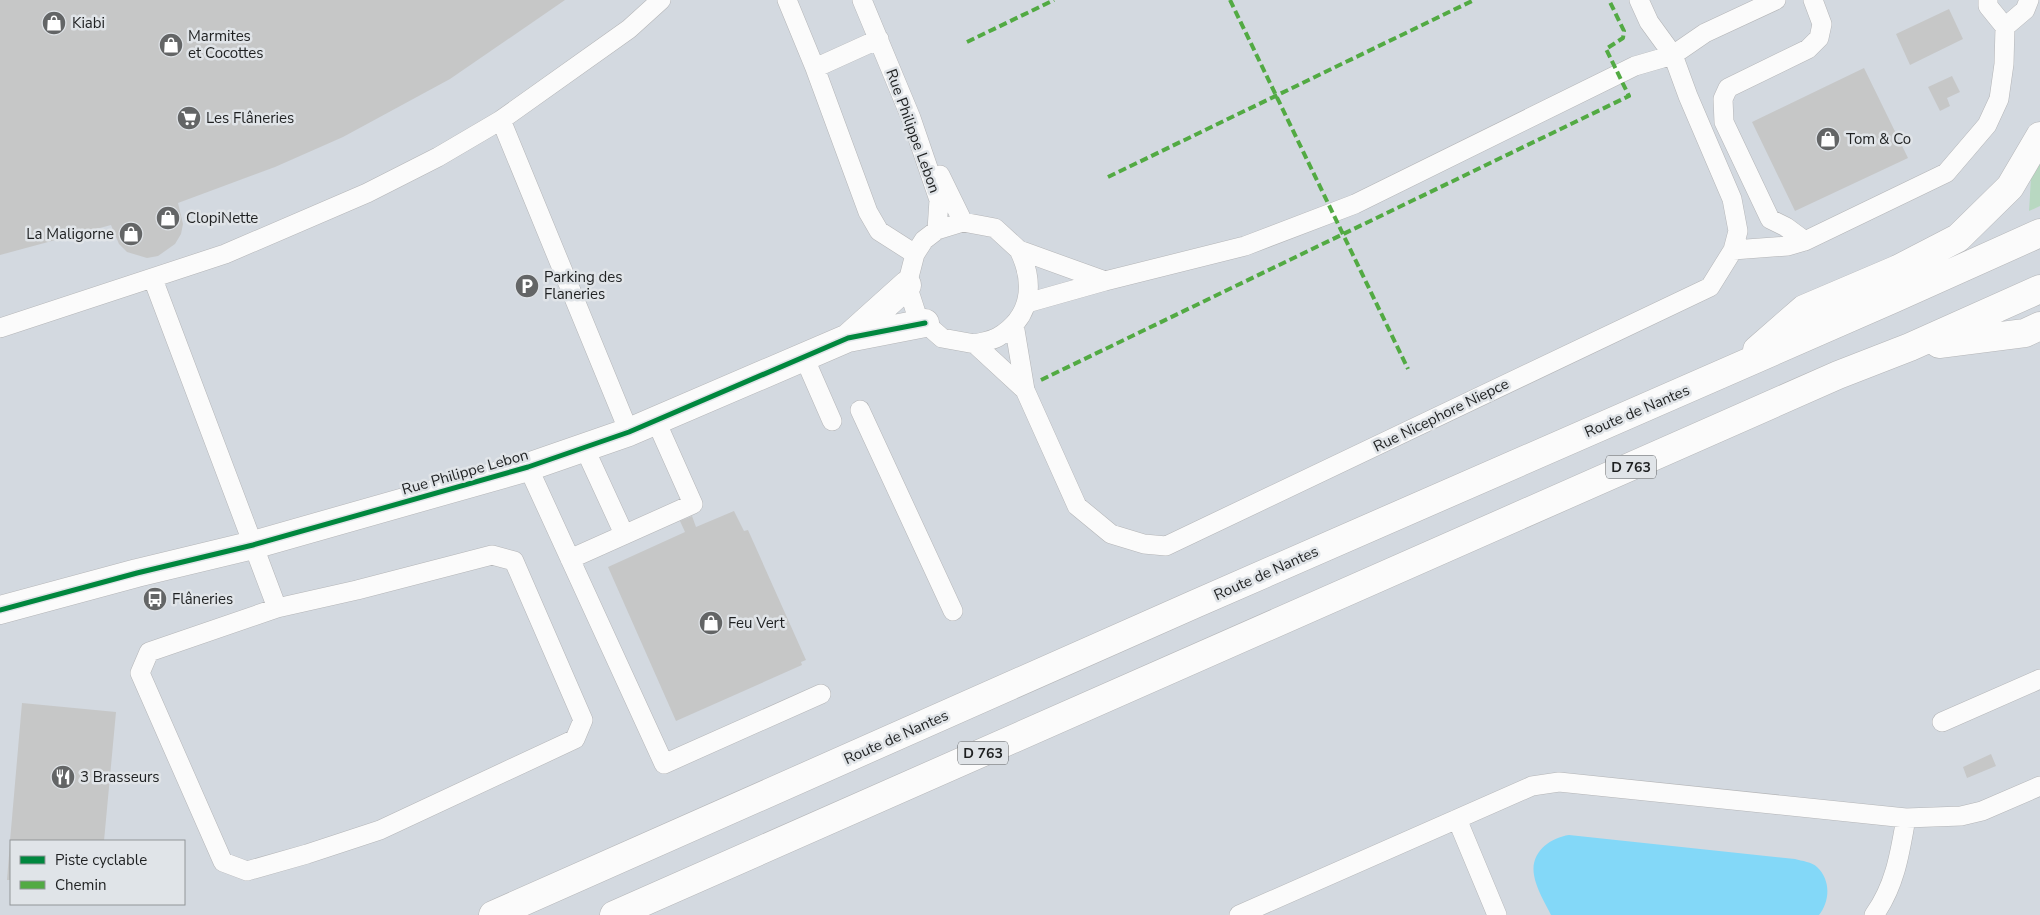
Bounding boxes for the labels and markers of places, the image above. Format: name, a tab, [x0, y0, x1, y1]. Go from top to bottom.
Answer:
shop icon: Kiabi	[41, 10, 67, 36]
place label: Kiabi	[72, 13, 105, 33]
place label: Marmites et Cocottes	[188, 26, 263, 63]
shop icon: Marmites et Cocottes	[158, 32, 184, 58]
supermarket icon: Les Flâneries	[176, 105, 202, 131]
place label: Les Flâneries	[206, 108, 294, 128]
shop icon: Tom & Co	[1815, 126, 1841, 152]
place label: Tom & Co	[1846, 129, 1911, 149]
shop icon: ClopiNette	[155, 205, 181, 231]
place label: ClopiNette	[186, 208, 258, 228]
shop icon: La Maligorne	[118, 221, 144, 247]
place label: La Maligorne	[26, 224, 114, 244]
place label: Parking des Flaneries	[544, 267, 623, 304]
parking icon: Parking des Flaneries	[514, 273, 540, 299]
bus stop icon: Flâneries	[142, 586, 168, 612]
place label: Flâneries	[172, 589, 233, 609]
shop icon: Feu Vert	[698, 610, 724, 636]
place label: Feu Vert	[728, 613, 785, 633]
restaurant icon: 3 Brasseurs	[50, 764, 76, 790]
place label: 3 Brasseurs	[80, 767, 160, 787]

